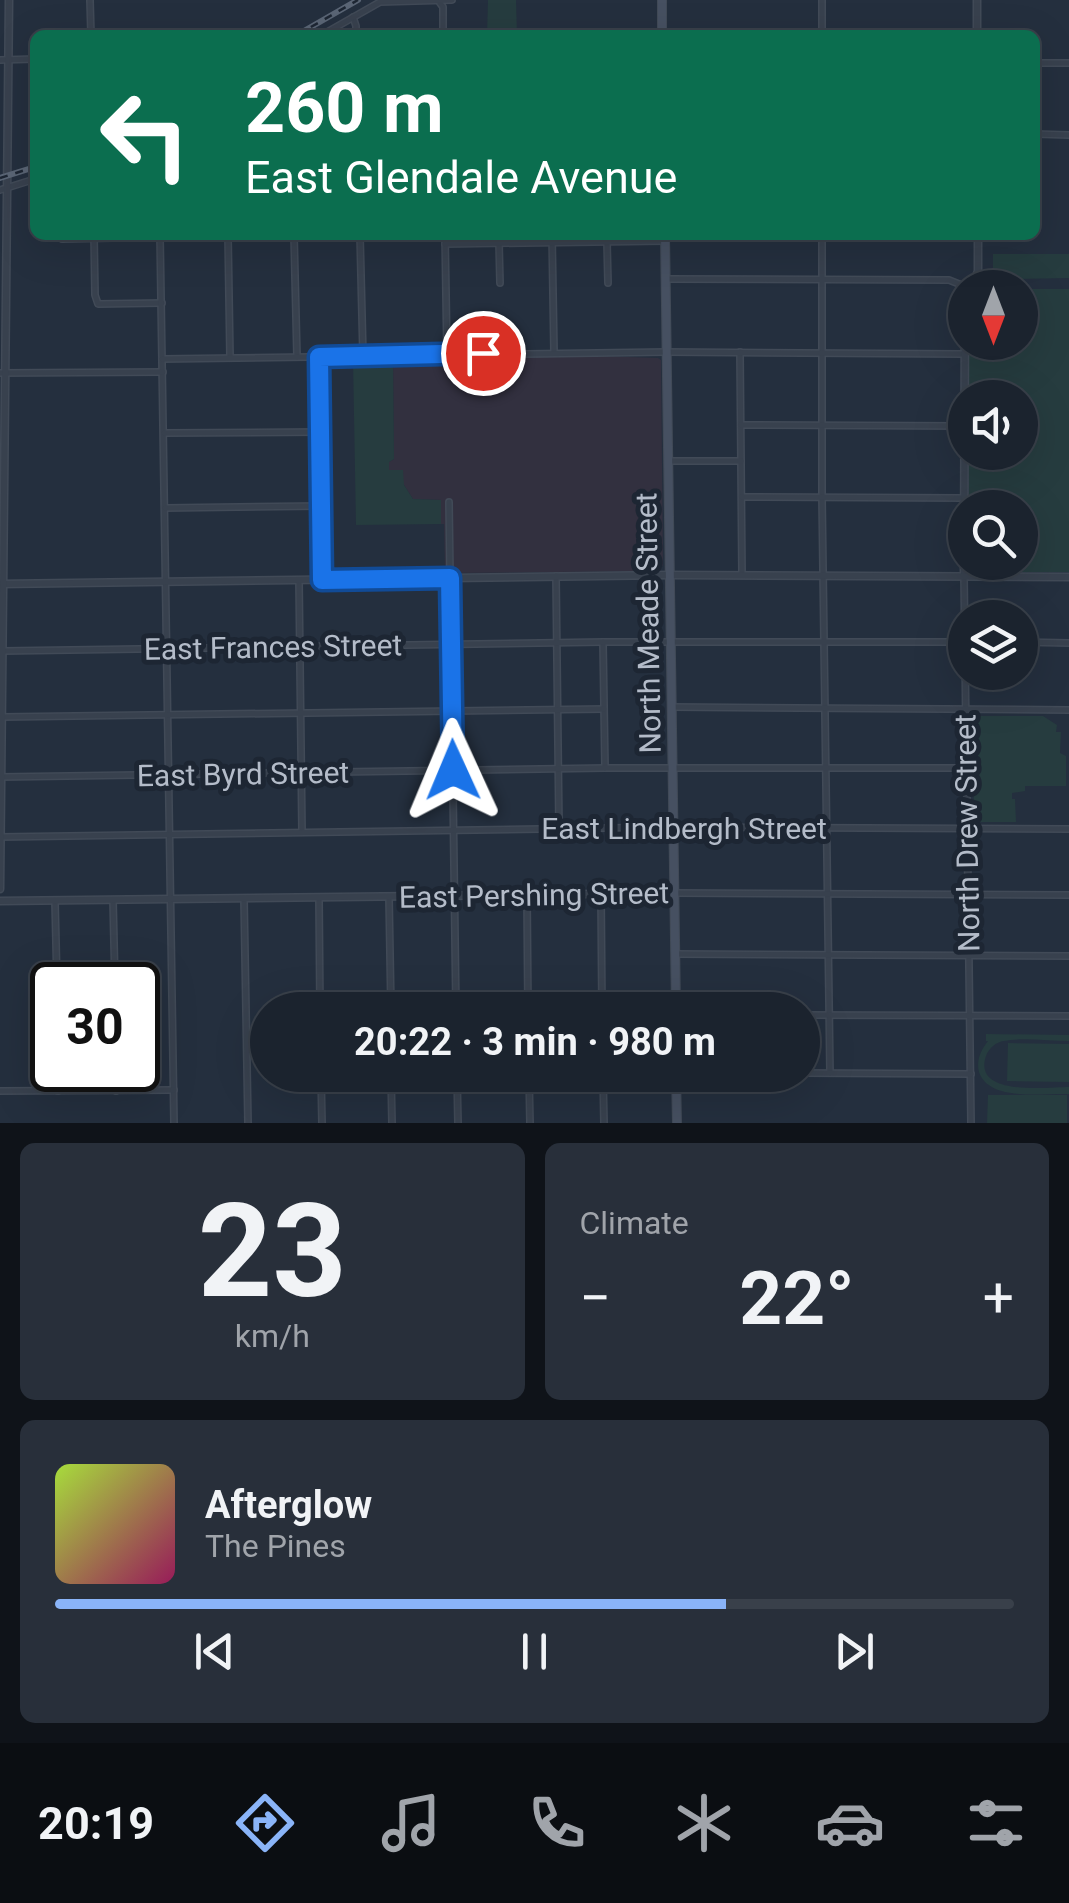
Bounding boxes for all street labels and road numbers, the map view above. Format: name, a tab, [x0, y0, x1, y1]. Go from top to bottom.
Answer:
street label: North Meade Street	[628, 492, 668, 754]
street label: East Frances Street	[143, 627, 403, 667]
street label: North Drew Street	[947, 714, 987, 952]
street label: East Byrd Street	[137, 755, 349, 793]
street label: East Lindbergh Street	[541, 811, 827, 846]
street label: East Pershing Street	[399, 875, 669, 915]

